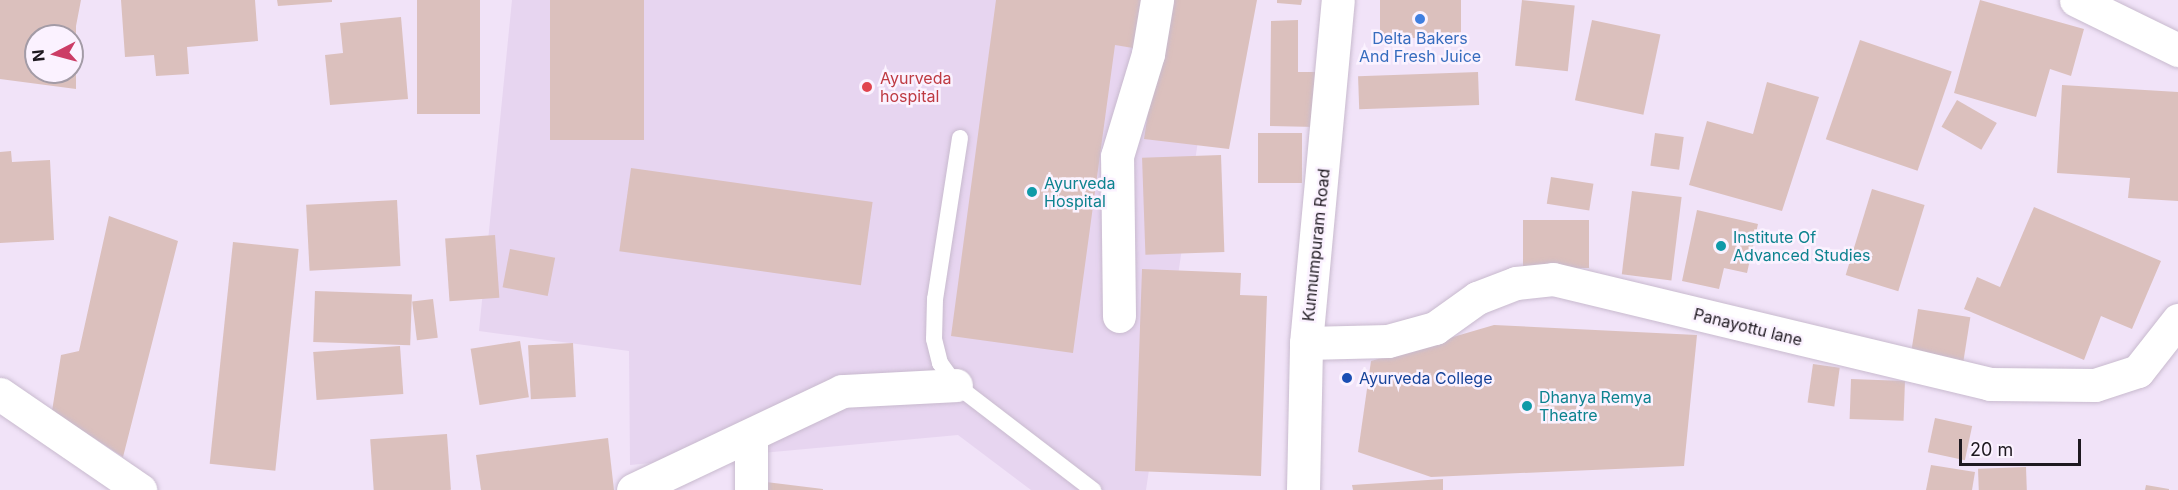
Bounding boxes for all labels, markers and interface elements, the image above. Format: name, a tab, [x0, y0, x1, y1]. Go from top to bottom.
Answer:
marker: Delta Bakers And Fresh Juice	[1413, 12, 1427, 26]
north arrow	[24, 24, 84, 84]
place label: Delta Bakers And Fresh Juice	[1359, 28, 1481, 66]
text: N	[28, 49, 49, 63]
place label: Ayurveda hospital	[880, 68, 951, 106]
marker: Ayurveda hospital	[858, 78, 876, 96]
street label: Kunnumpuram Road	[1298, 168, 1334, 322]
place label: Ayurveda Hospital	[1044, 173, 1115, 211]
marker: Ayurveda Hospital	[1025, 185, 1039, 199]
place label: Institute Of Advanced Studies	[1733, 227, 1870, 265]
marker: Institute Of Advanced Studies	[1714, 239, 1728, 253]
street label: Panayottu lane	[1692, 304, 1804, 350]
place label: Ayurveda College	[1359, 368, 1492, 388]
marker: Ayurveda College	[1340, 371, 1354, 385]
place label: Dhanya Remya Theatre	[1539, 387, 1652, 425]
marker: Dhanya Remya Theatre	[1520, 399, 1534, 413]
scale bar	[1962, 427, 2084, 465]
text: 20 m	[1970, 439, 2013, 460]

